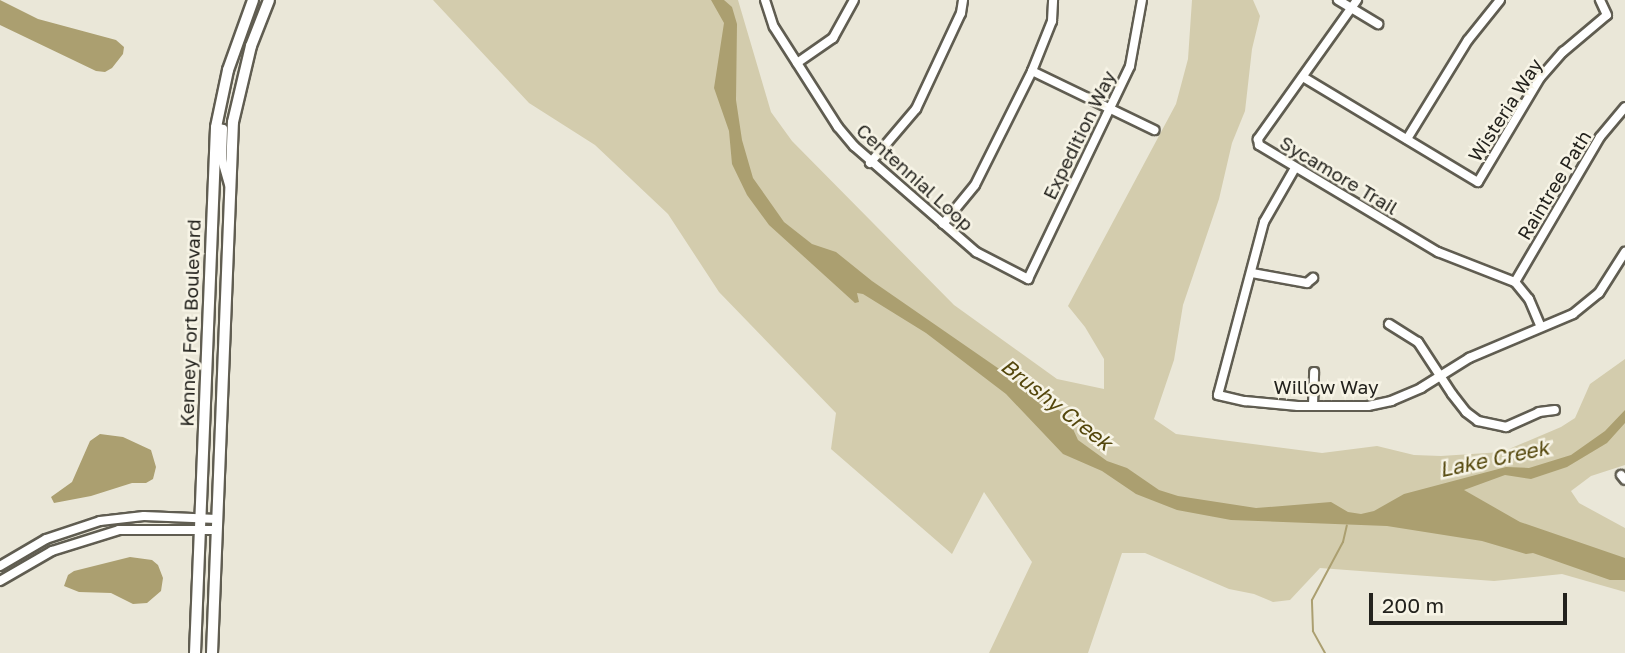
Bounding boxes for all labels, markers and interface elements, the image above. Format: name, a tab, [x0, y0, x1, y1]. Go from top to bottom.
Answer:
street label: Wisteria Way	[1463, 54, 1547, 166]
street label: Expedition Way	[1038, 67, 1120, 203]
street label: Centennial Loop	[852, 119, 978, 235]
street label: Raintree Path	[1512, 126, 1596, 244]
street label: Sycamore Trail	[1276, 131, 1402, 219]
street label: Kenney Fort Boulevard	[175, 219, 205, 427]
water label: Brushy Creek	[996, 353, 1118, 455]
street label: Willow Way	[1273, 376, 1379, 398]
water label: Lake Creek	[1437, 434, 1551, 482]
scale bar	[1373, 580, 1571, 624]
text: 200 m	[1382, 592, 1444, 618]

